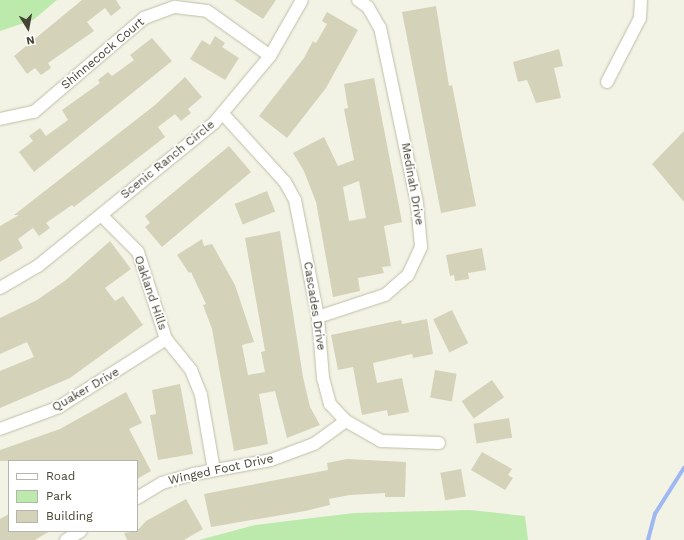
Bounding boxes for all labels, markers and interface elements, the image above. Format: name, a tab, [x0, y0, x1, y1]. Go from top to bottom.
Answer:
north arrow	[8, 8, 48, 48]
street label: Shinnecock Court	[59, 15, 147, 93]
text: N	[25, 33, 36, 47]
street label: Scenic Ranch Circle	[118, 118, 218, 202]
street label: Medinah Drive	[398, 142, 426, 226]
street label: Oakland Hills	[131, 254, 169, 332]
street label: Cascades Drive	[300, 261, 328, 351]
street label: Quaker Drive	[50, 365, 122, 415]
street label: Winged Foot Drive	[167, 452, 275, 488]
legend	[8, 460, 138, 532]
text: Road	[46, 469, 75, 483]
text: Park	[46, 489, 72, 503]
text: Building	[46, 509, 93, 523]

